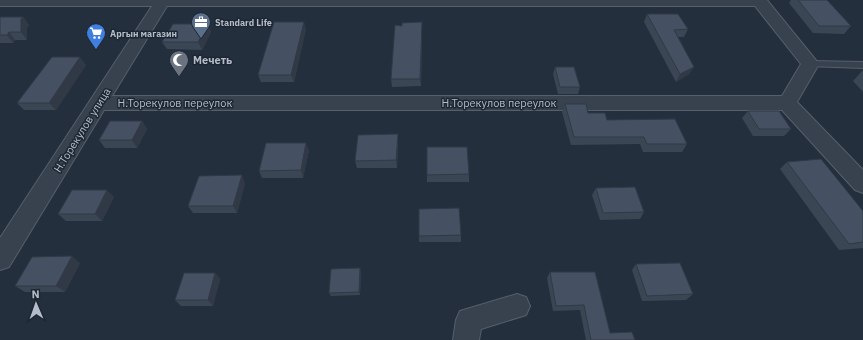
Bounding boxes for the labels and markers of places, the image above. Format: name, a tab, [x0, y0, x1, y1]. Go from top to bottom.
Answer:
office icon: Standard Life	[190, 11, 212, 39]
place label: Standard Life	[215, 17, 272, 28]
supermarket icon: Аргын магазин	[85, 22, 107, 50]
place label: Аргын магазин	[110, 28, 177, 39]
mosque icon: Мечеть	[168, 49, 190, 77]
place label: Мечеть	[193, 53, 232, 67]

